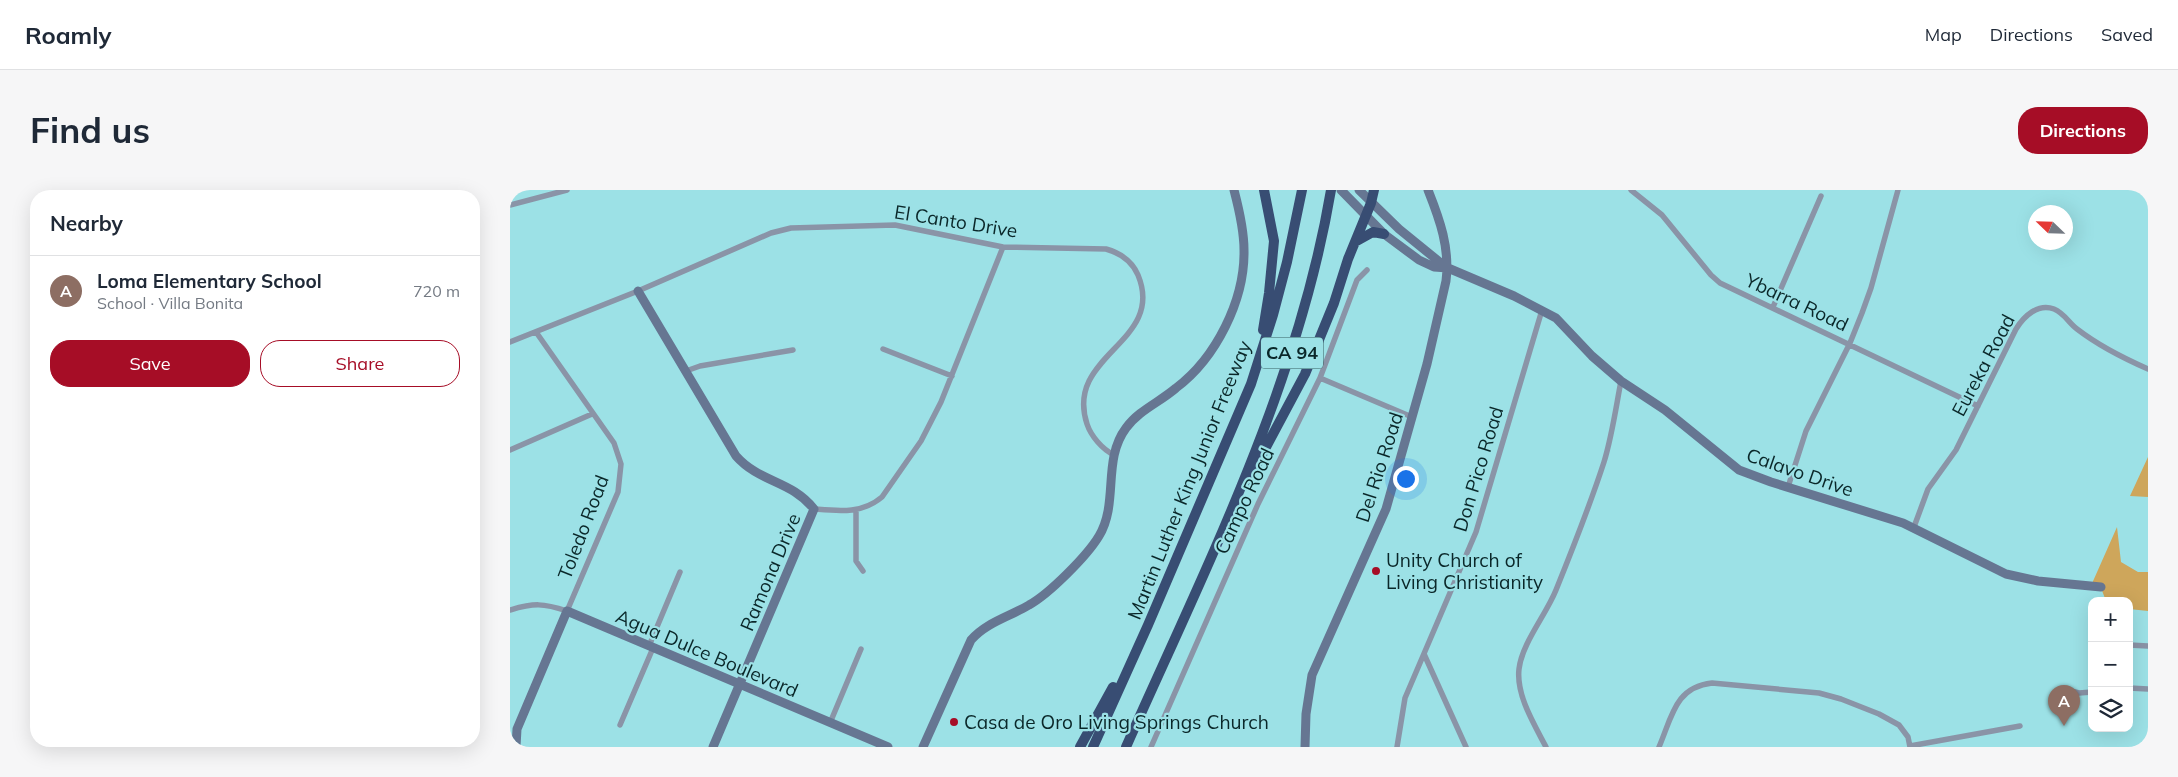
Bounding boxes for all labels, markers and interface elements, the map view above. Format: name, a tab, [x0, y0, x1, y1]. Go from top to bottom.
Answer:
text: Roamly	[25, 20, 112, 50]
text: Map	[1925, 23, 1962, 46]
text: Directions	[1990, 23, 2073, 46]
text: Saved	[2101, 23, 2153, 46]
button: Directions	[2018, 107, 2148, 154]
text: Find us	[30, 108, 150, 152]
street label: El Canto Drive	[893, 199, 1019, 243]
north arrow	[2028, 205, 2073, 250]
text: Nearby	[50, 210, 123, 236]
street label: Ybarra Road	[1741, 267, 1852, 336]
text: Loma Elementary School	[97, 269, 322, 293]
text: A	[60, 281, 72, 301]
text: 720 m	[413, 281, 460, 301]
text: School · Villa Bonita	[97, 293, 243, 313]
street label: Eureka Road	[1946, 310, 2020, 420]
street label: Martin Luther King Junior Freeway	[1122, 337, 1256, 623]
road number: CA 94	[1261, 338, 1323, 368]
button: Save	[50, 340, 250, 387]
button: Share	[260, 340, 460, 387]
street label: Don Pico Road	[1448, 404, 1508, 534]
street label: Del Rio Road	[1350, 409, 1408, 525]
street label: Calavo Drive	[1743, 442, 1857, 502]
street label: Campo Road	[1209, 444, 1279, 558]
your location	[1393, 466, 1419, 492]
street label: Toledo Road	[552, 472, 614, 582]
street label: Ramona Drive	[734, 510, 806, 634]
place label: Unity Church of Living Christianity	[1386, 548, 1543, 594]
marker: Unity Church of Living Christianity	[1370, 565, 1382, 577]
map controls	[2088, 597, 2133, 732]
button: +	[2088, 597, 2133, 642]
street label: Agua Dulce Boulevard	[612, 604, 802, 702]
button: −	[2088, 642, 2133, 687]
pin: A	[2048, 685, 2080, 726]
button: layers	[2088, 687, 2133, 732]
place label: Casa de Oro Living Springs Church	[964, 710, 1269, 734]
marker: Casa de Oro Living Springs Church	[948, 716, 960, 728]

